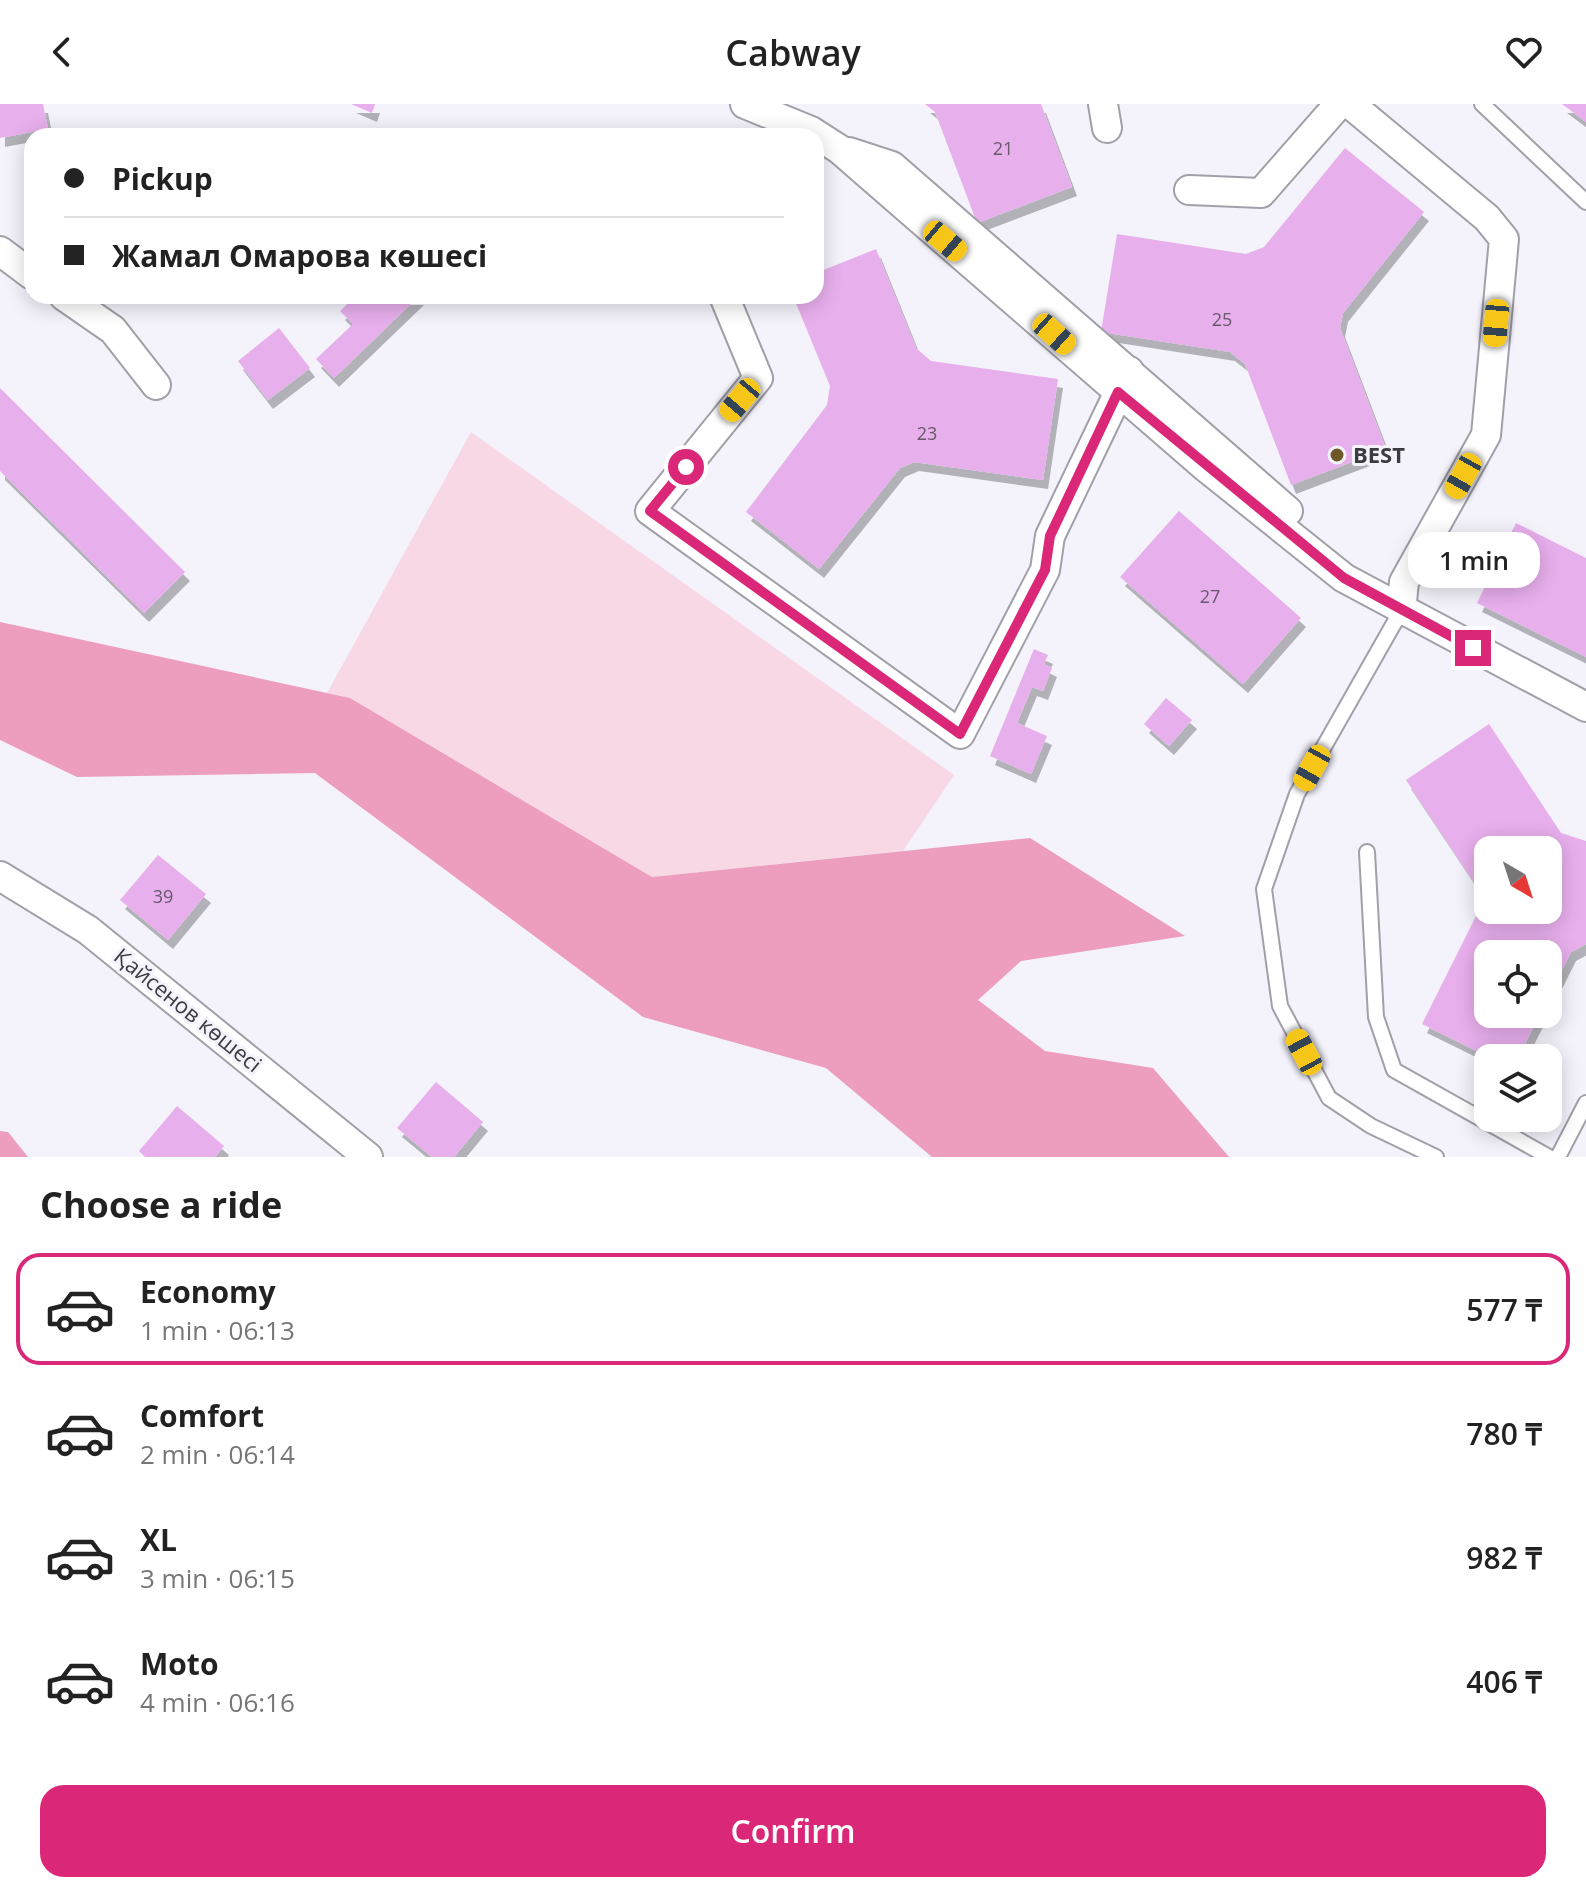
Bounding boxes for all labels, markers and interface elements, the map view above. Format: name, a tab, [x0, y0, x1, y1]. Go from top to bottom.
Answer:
text: Cabway	[725, 28, 861, 77]
icon: back	[40, 30, 84, 74]
icon: heart	[1502, 30, 1546, 74]
house number: 21	[993, 136, 1013, 160]
text: Pickup	[112, 158, 213, 199]
car	[919, 216, 971, 266]
text: Жамал Омарова көшесі	[112, 235, 487, 276]
car	[1482, 298, 1510, 348]
house number: 25	[1212, 307, 1232, 331]
car	[1028, 309, 1080, 359]
car	[715, 374, 765, 426]
house number: 23	[917, 421, 937, 445]
place label: BEST	[1353, 439, 1405, 469]
marker: BEST	[1328, 446, 1346, 464]
route start	[668, 449, 704, 485]
car	[1441, 449, 1485, 503]
callout: 1 min	[1407, 532, 1539, 588]
text: 1 min	[1439, 542, 1509, 578]
house number: 27	[1200, 584, 1220, 608]
route end	[1455, 630, 1491, 666]
car	[1290, 741, 1334, 795]
north arrow	[1474, 836, 1562, 924]
map controls	[1474, 836, 1562, 1132]
house number: 39	[153, 884, 173, 908]
street label: Қайсенов көшесі	[109, 940, 269, 1078]
button: locate	[1474, 940, 1562, 1028]
car	[1282, 1025, 1326, 1079]
button: layers	[1474, 1044, 1562, 1132]
text: Choose a ride	[40, 1180, 282, 1229]
text: Economy	[140, 1271, 276, 1312]
icon: car	[44, 1273, 116, 1345]
text: 577 ₸	[1466, 1289, 1542, 1330]
text: 1 min · 06:13	[140, 1312, 295, 1348]
text: Comfort	[140, 1395, 264, 1436]
icon: car	[44, 1397, 116, 1469]
text: 780 ₸	[1466, 1413, 1542, 1454]
text: 2 min · 06:14	[140, 1436, 295, 1472]
text: XL	[140, 1519, 177, 1560]
icon: car	[44, 1521, 116, 1593]
text: 982 ₸	[1466, 1537, 1542, 1578]
text: 3 min · 06:15	[140, 1560, 295, 1596]
text: Moto	[140, 1643, 218, 1684]
icon: car	[44, 1645, 116, 1717]
text: 406 ₸	[1466, 1661, 1542, 1702]
text: 4 min · 06:16	[140, 1684, 295, 1720]
button: Confirm	[40, 1785, 1546, 1877]

